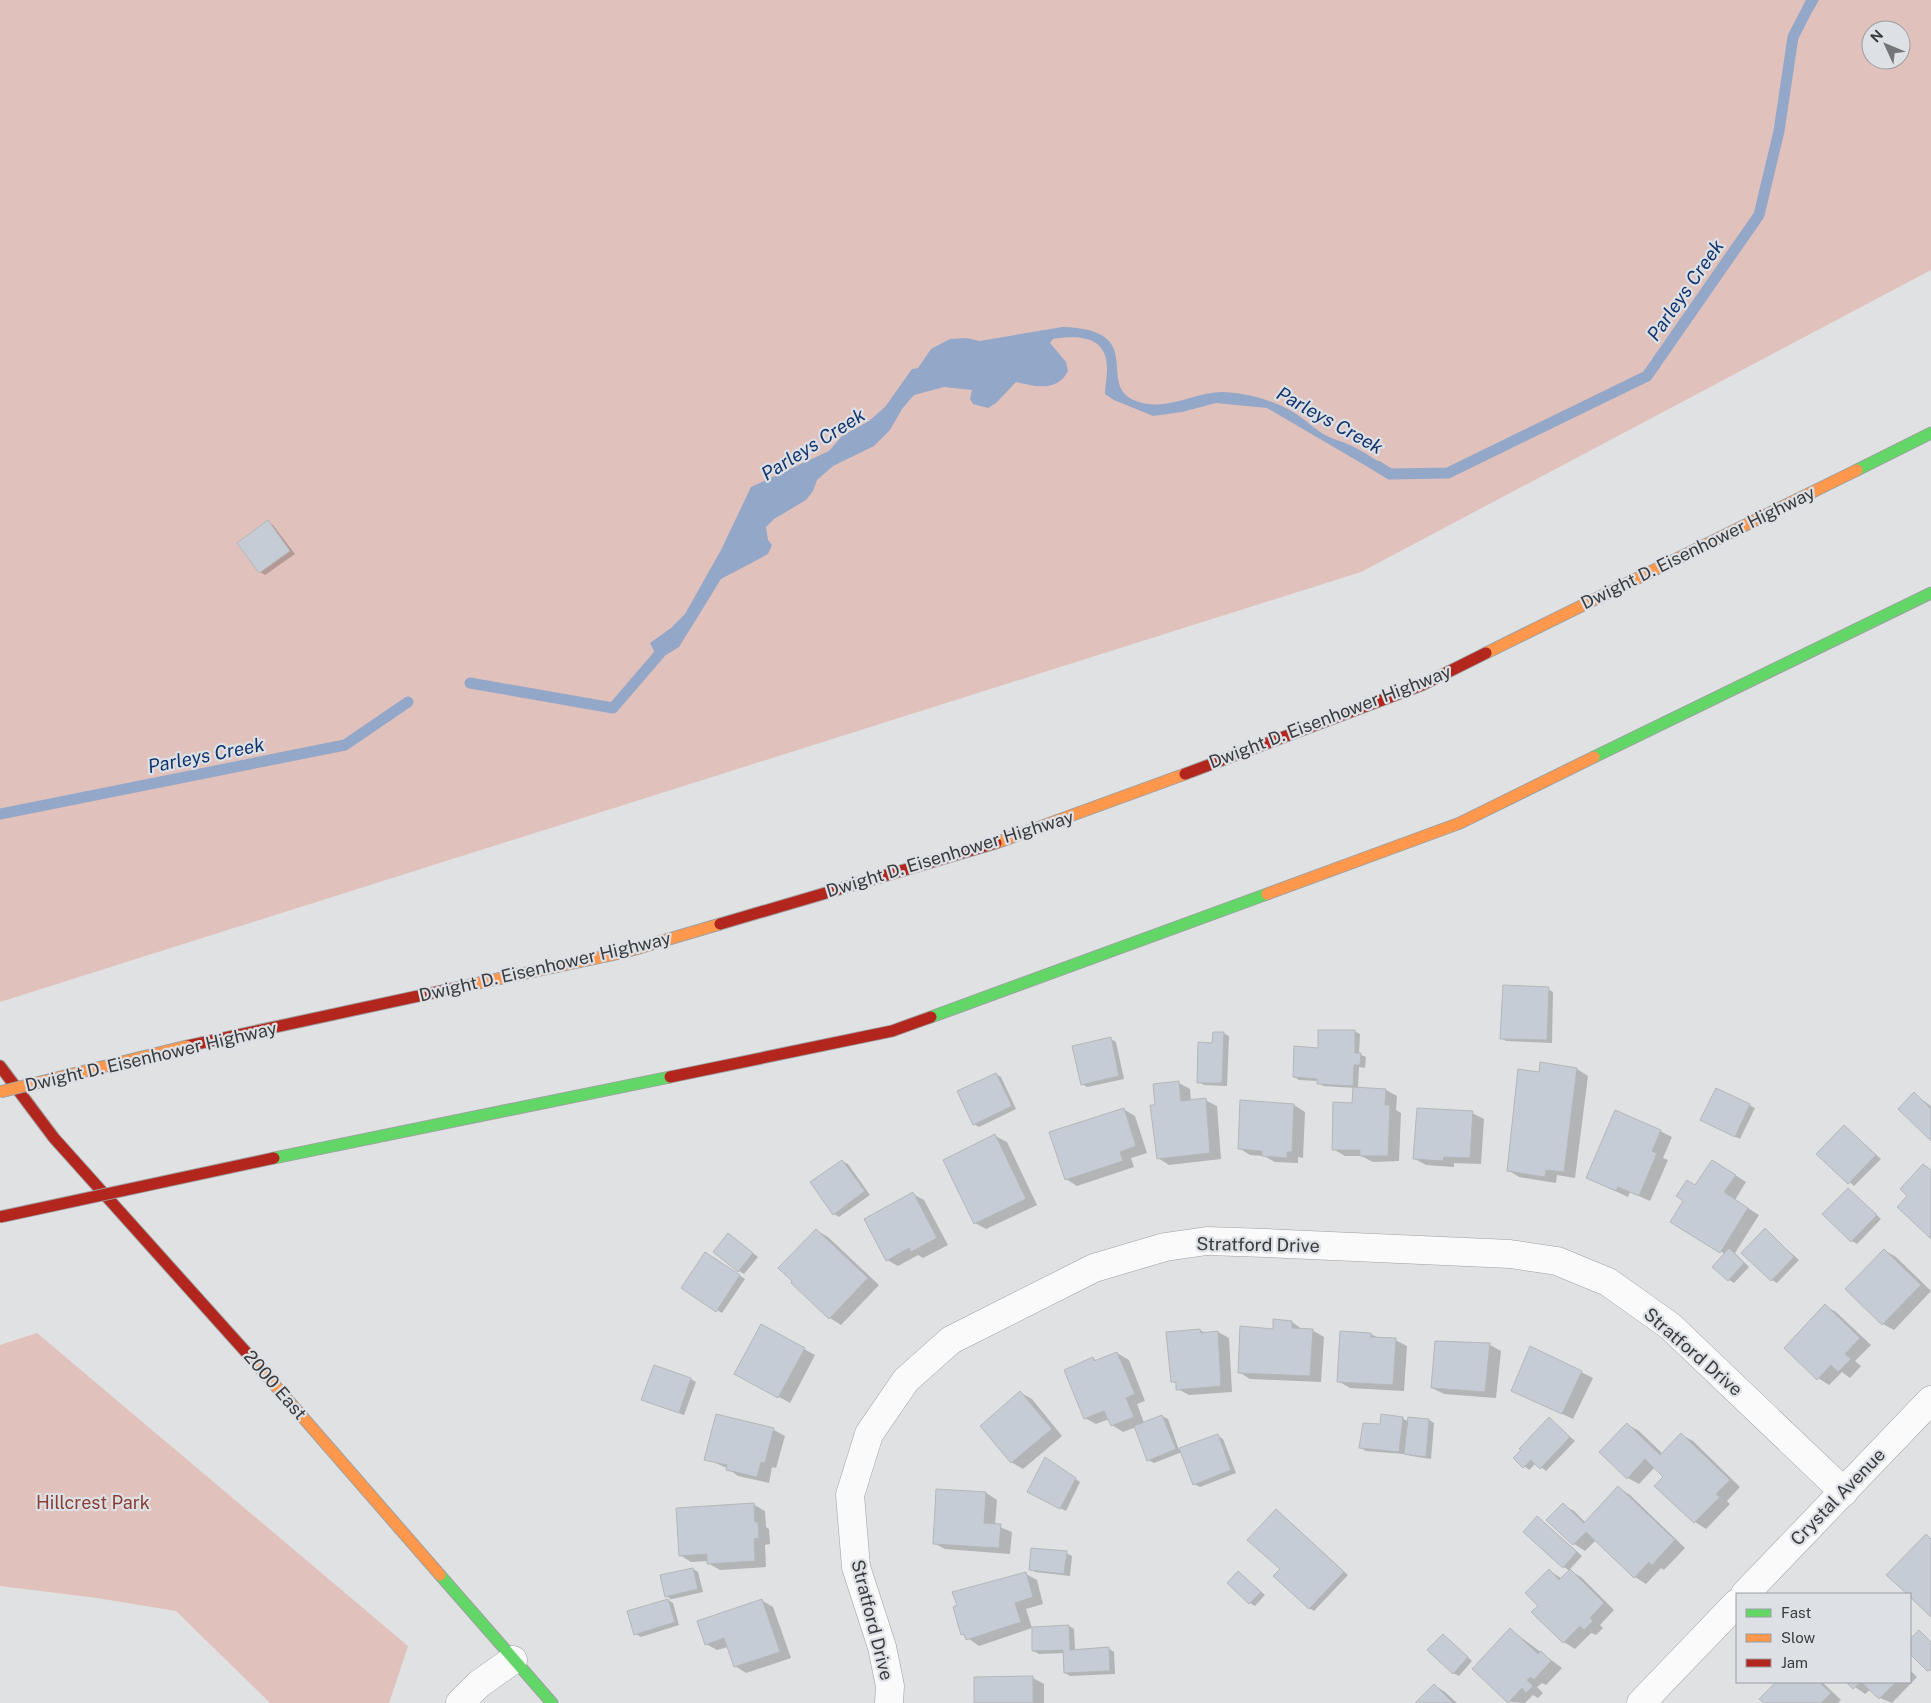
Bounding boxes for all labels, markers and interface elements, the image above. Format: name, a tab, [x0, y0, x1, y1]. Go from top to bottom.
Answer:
north arrow	[1861, 20, 1911, 70]
text: N	[1867, 26, 1886, 45]
water label: Parleys Creek	[1642, 235, 1728, 345]
water label: Parleys Creek	[1273, 382, 1388, 459]
water label: Parleys Creek	[757, 403, 870, 485]
street label: Dwight D. Eisenhower Highway	[1577, 481, 1818, 613]
street label: Dwight D. Eisenhower Highway	[1206, 660, 1454, 773]
water label: Parleys Creek	[146, 733, 267, 777]
street label: Dwight D. Eisenhower Highway	[824, 806, 1076, 901]
street label: Dwight D. Eisenhower Highway	[417, 927, 673, 1006]
street label: Dwight D. Eisenhower Highway	[23, 1017, 279, 1096]
street label: Stratford Drive	[1196, 1233, 1320, 1256]
street label: Stratford Drive	[1640, 1303, 1747, 1400]
street label: 2000 East	[240, 1346, 311, 1424]
street label: Crystal Avenue	[1786, 1444, 1889, 1549]
park label: Hillcrest Park	[36, 1492, 150, 1513]
street label: Stratford Drive	[847, 1557, 898, 1682]
legend	[1736, 1593, 1911, 1683]
text: Fast	[1781, 1604, 1811, 1621]
text: Slow	[1781, 1629, 1816, 1646]
text: Jam	[1781, 1654, 1808, 1671]

